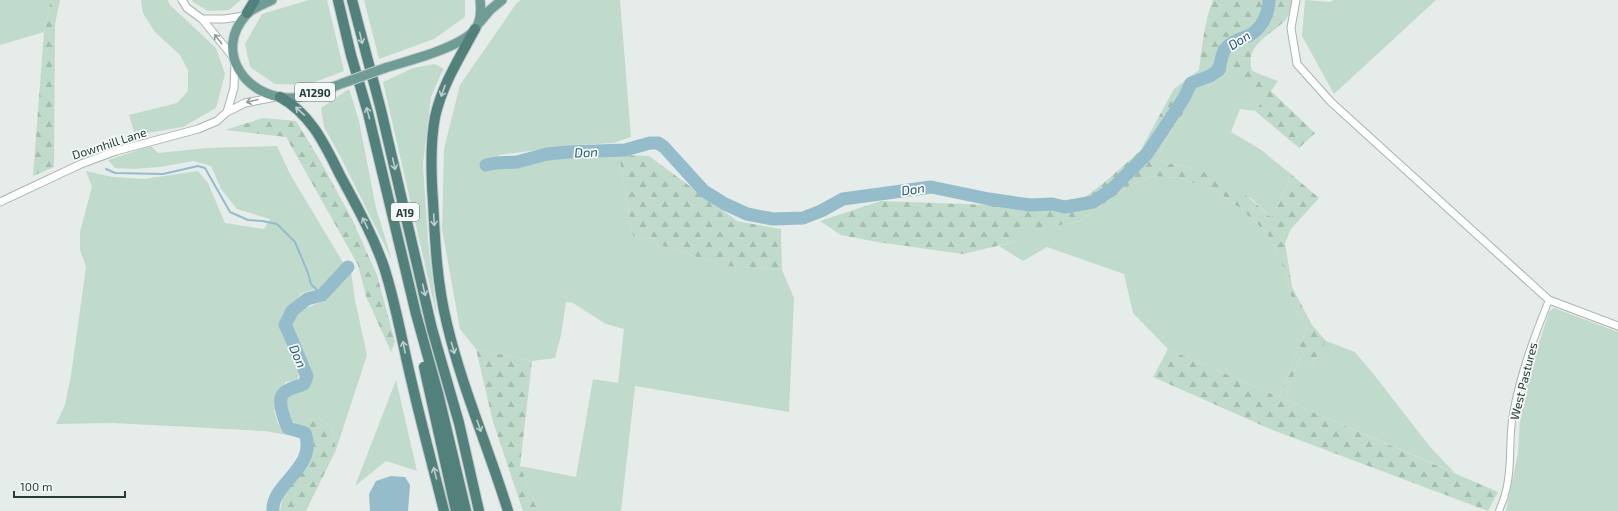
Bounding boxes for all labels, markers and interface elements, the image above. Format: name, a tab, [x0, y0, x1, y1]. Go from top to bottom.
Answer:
water label: Don	[1225, 27, 1253, 53]
one-way arrow	[358, 31, 366, 44]
one-way arrow	[214, 33, 223, 44]
road number: A1290	[295, 83, 335, 101]
one-way arrow	[439, 85, 447, 97]
one-way arrow	[246, 98, 259, 106]
one-way arrow	[295, 107, 305, 116]
one-way arrow	[363, 107, 371, 120]
street label: Downhill Lane	[70, 124, 148, 162]
water label: Don	[574, 143, 598, 161]
one-way arrow	[390, 157, 398, 170]
water label: Don	[900, 179, 926, 199]
road number: A19	[391, 203, 419, 221]
one-way arrow	[430, 213, 437, 226]
one-way arrow	[361, 218, 368, 230]
one-way arrow	[420, 283, 428, 296]
one-way arrow	[400, 341, 408, 354]
one-way arrow	[450, 341, 457, 354]
street label: West Pastures	[1507, 341, 1539, 421]
water label: Don	[286, 342, 310, 370]
one-way arrow	[476, 420, 484, 432]
one-way arrow	[431, 467, 438, 480]
scale bar	[14, 473, 125, 499]
text: 100 m	[20, 479, 52, 493]

